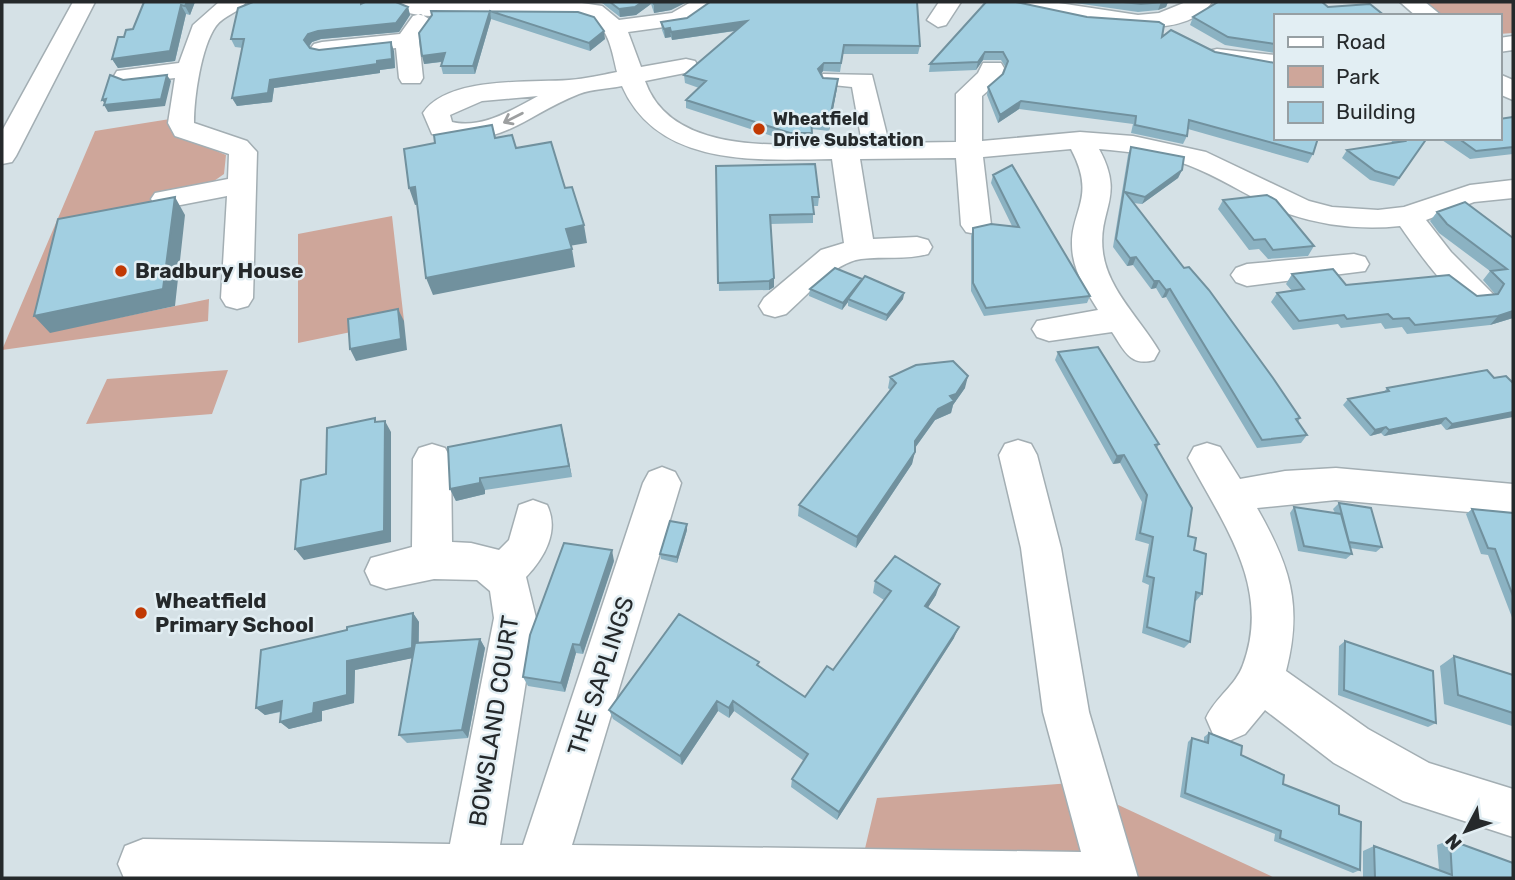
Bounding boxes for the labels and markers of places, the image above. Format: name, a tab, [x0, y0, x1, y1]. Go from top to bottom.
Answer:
place label: Wheatfield Drive Substation	[773, 108, 924, 151]
marker: Wheatfield Drive Substation	[751, 121, 767, 137]
place label: Bradbury House	[135, 258, 304, 283]
marker: Bradbury House	[113, 263, 129, 279]
place label: Wheatfield Primary School	[155, 588, 314, 637]
marker: Wheatfield Primary School	[133, 605, 149, 621]

